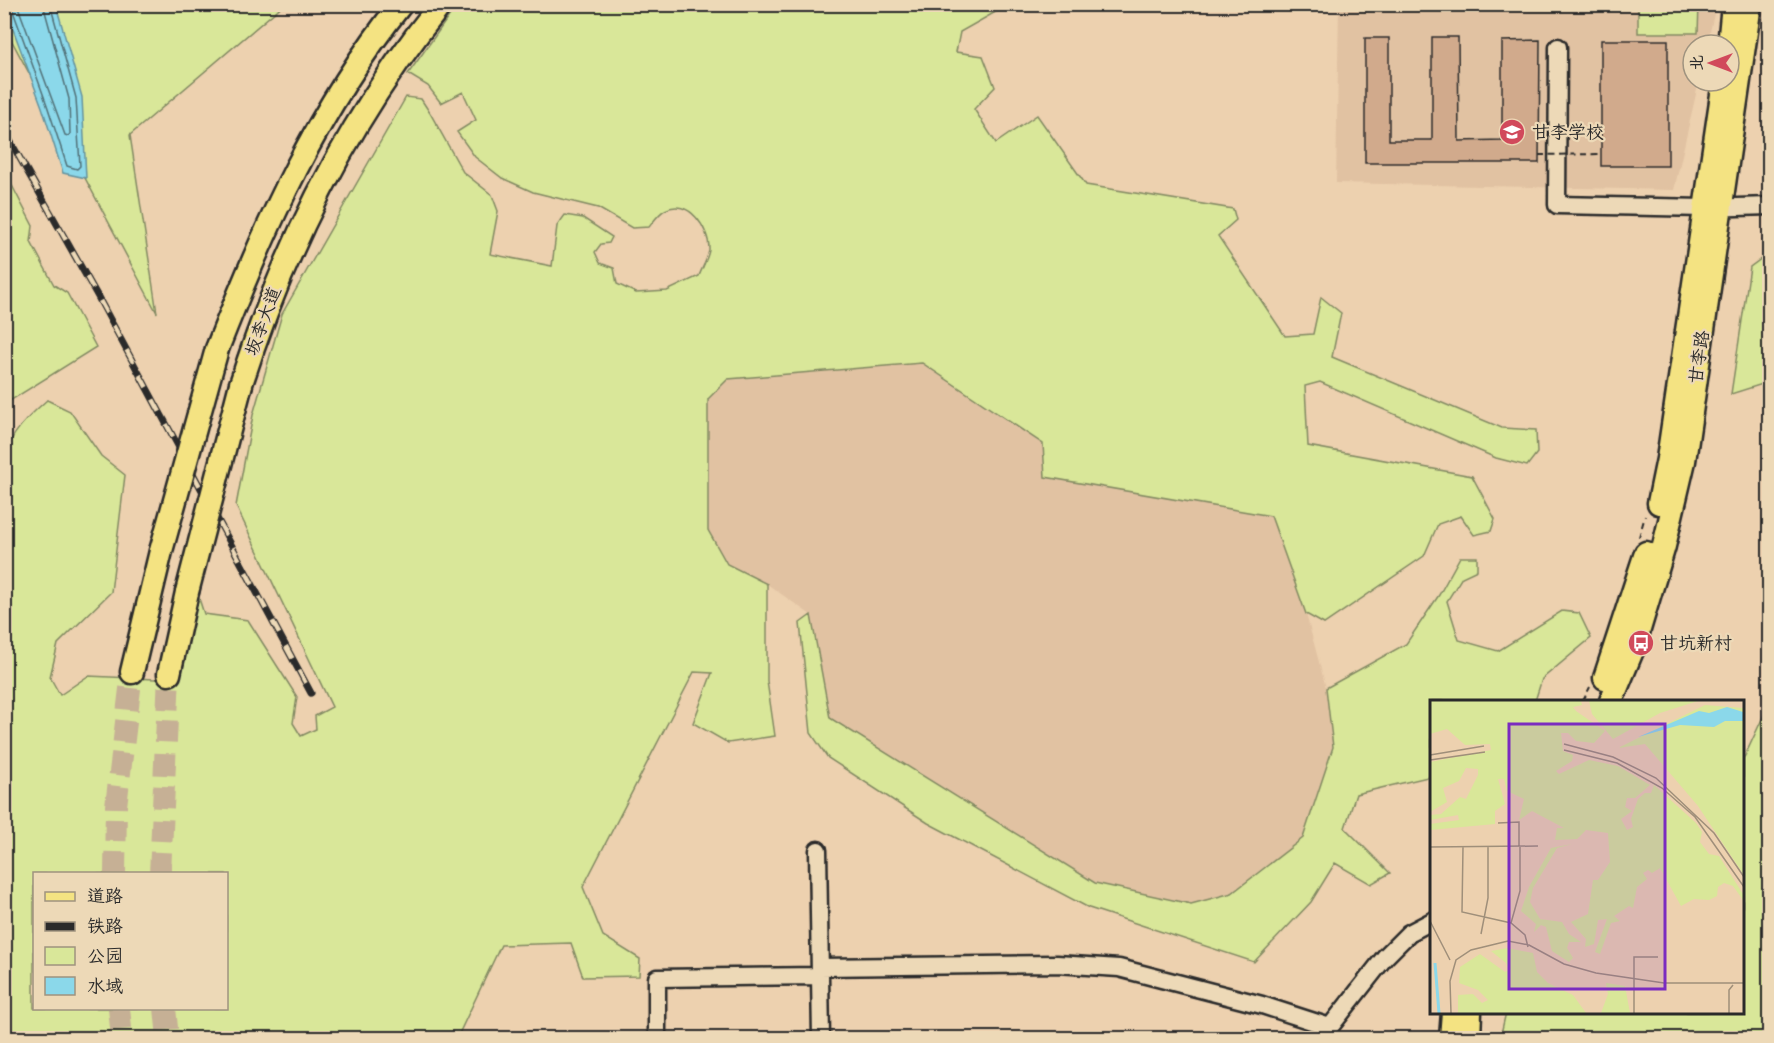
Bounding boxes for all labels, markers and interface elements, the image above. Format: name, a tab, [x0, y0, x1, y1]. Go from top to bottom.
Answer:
north arrow	[1681, 33, 1741, 93]
text: 北	[1686, 55, 1706, 71]
school or university icon: 甘李学校	[1497, 117, 1527, 147]
place label: 甘李学校	[1532, 120, 1604, 143]
street label: 坂李大道	[239, 283, 286, 359]
street label: 甘李路	[1683, 329, 1714, 385]
bus stop icon: 甘坑新村	[1626, 628, 1656, 658]
place label: 甘坑新村	[1660, 631, 1732, 654]
inset map	[1430, 700, 1744, 1013]
legend	[33, 872, 228, 1010]
text: 道路	[87, 884, 123, 907]
text: 铁路	[87, 914, 123, 937]
text: 公园	[87, 944, 123, 967]
text: 水域	[87, 974, 123, 997]

